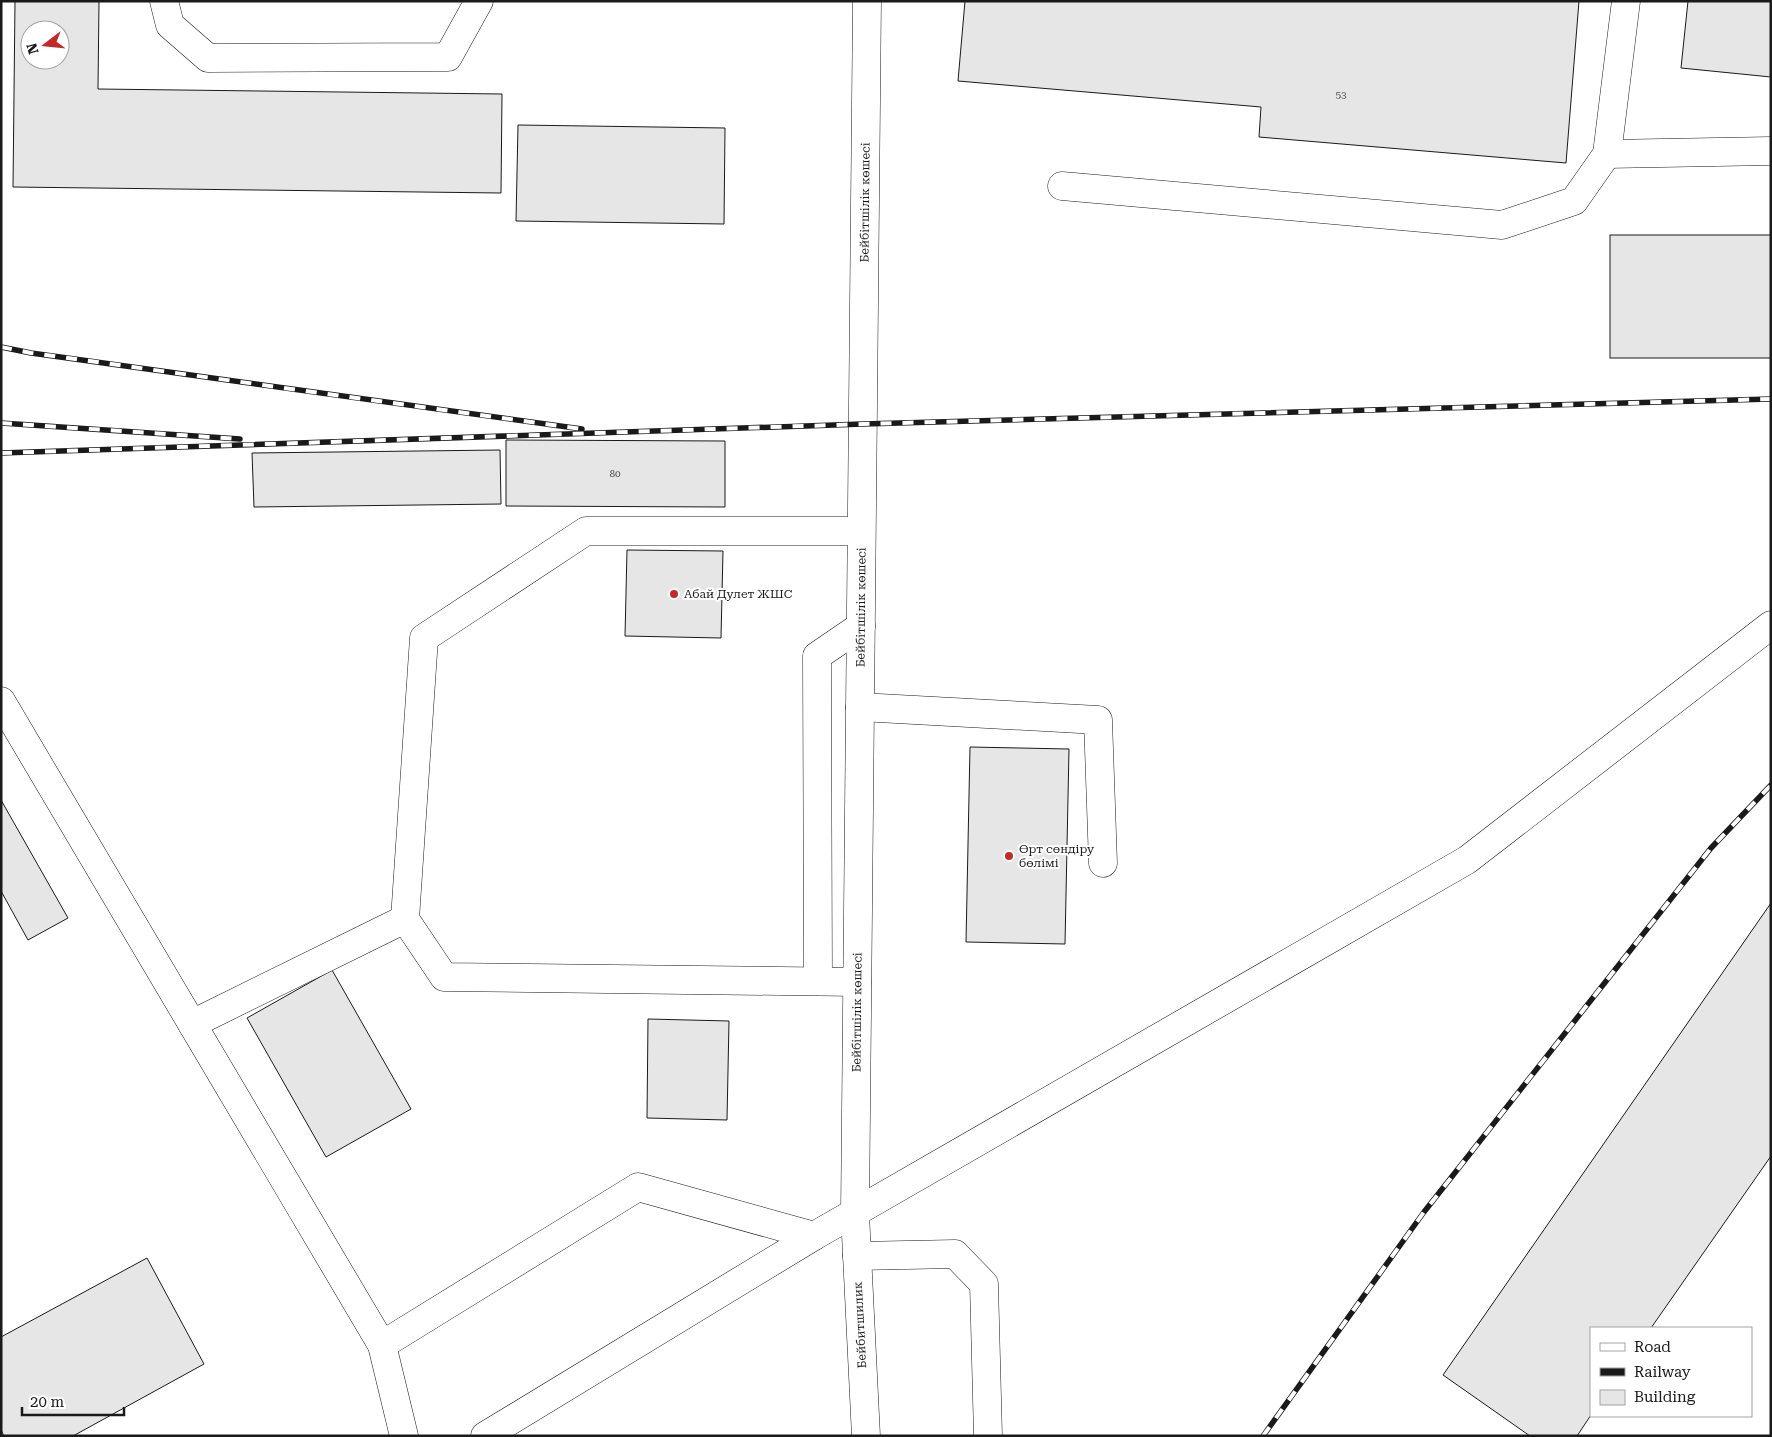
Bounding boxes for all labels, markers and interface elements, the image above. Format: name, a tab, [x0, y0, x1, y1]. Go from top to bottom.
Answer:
north arrow	[20, 20, 70, 70]
text: N	[23, 41, 42, 56]
house number: 53	[1335, 89, 1347, 100]
street label: Бейбітшілік көшесі	[857, 142, 873, 262]
house number: 80	[609, 468, 621, 479]
street label: Бейбітшілік көшесі	[853, 547, 869, 667]
place label: Абай Дулет ЖШС	[684, 587, 793, 601]
marker: Абай Дулет ЖШС	[668, 588, 680, 600]
place label: Өрт сөндіру бөлімі	[1019, 842, 1095, 870]
marker: Өрт сөндіру бөлімі	[1003, 850, 1015, 862]
street label: Бейбітшілік көшесі	[849, 952, 865, 1072]
street label: Бейбитшилик	[851, 1281, 869, 1369]
legend	[1590, 1327, 1752, 1417]
text: Road	[1634, 1338, 1671, 1356]
text: Railway	[1634, 1363, 1691, 1381]
scale bar	[22, 1384, 125, 1416]
text: Building	[1634, 1388, 1696, 1406]
text: 20 m	[30, 1393, 65, 1411]

